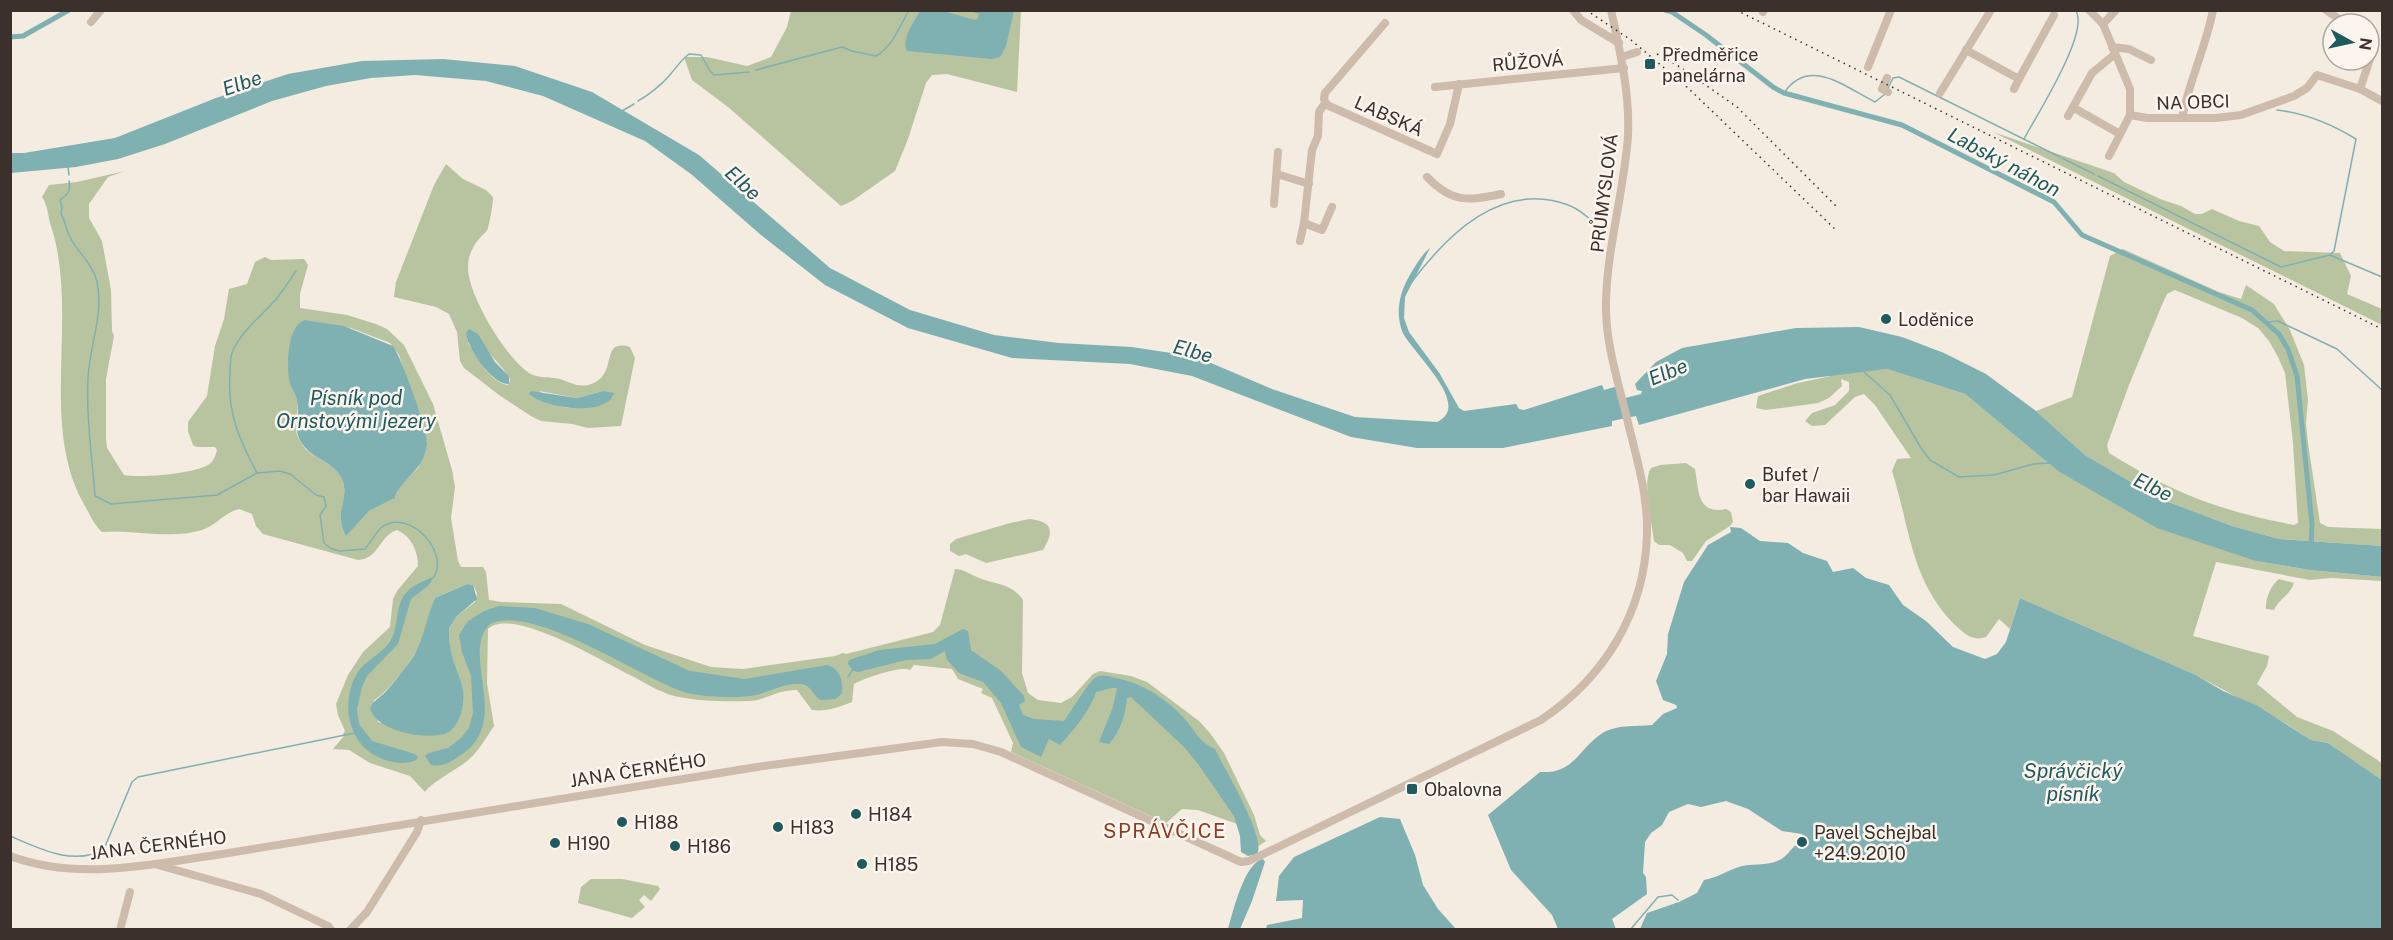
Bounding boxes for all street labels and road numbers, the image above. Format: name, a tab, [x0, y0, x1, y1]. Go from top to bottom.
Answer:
street label: RŮŽOVÁ	[1491, 46, 1565, 76]
street label: NA OBCI	[2156, 90, 2230, 114]
street label: LABSKÁ	[1351, 91, 1427, 140]
street label: PRŮMYSLOVÁ	[1584, 132, 1622, 254]
street label: JANA ČERNÉHO	[568, 748, 708, 791]
street label: JANA ČERNÉHO	[88, 825, 228, 864]

